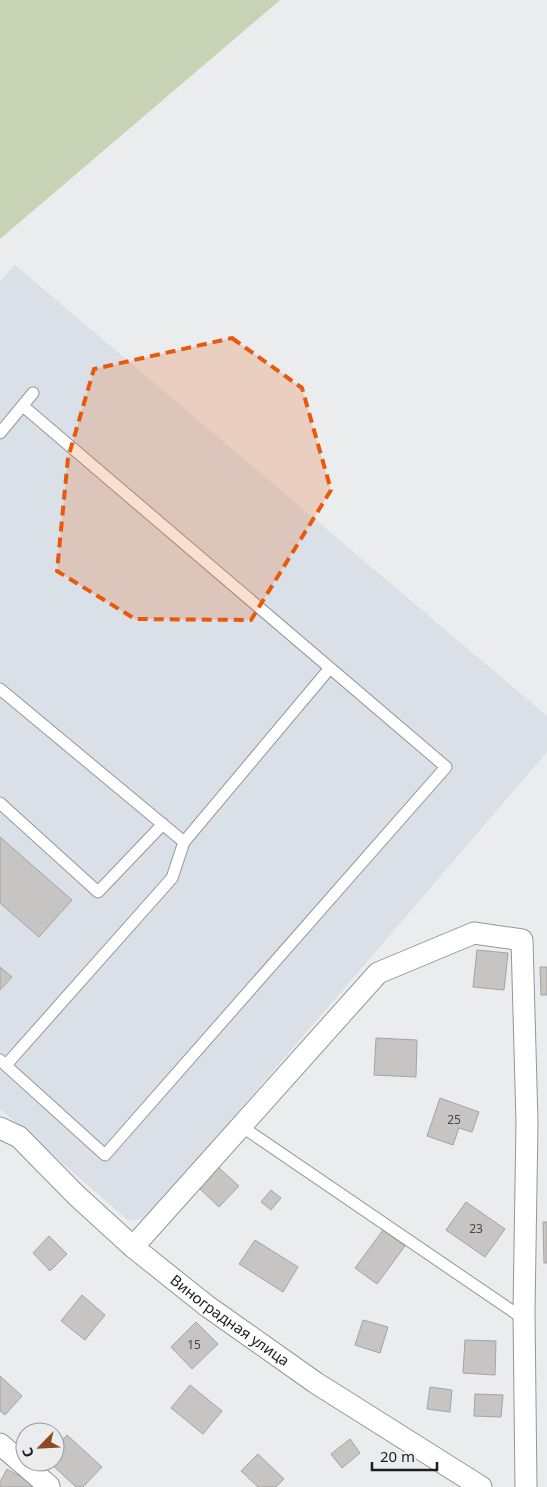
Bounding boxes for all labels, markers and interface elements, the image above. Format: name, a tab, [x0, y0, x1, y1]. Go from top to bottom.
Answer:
house number: 25	[447, 1111, 461, 1128]
house number: 23	[469, 1220, 483, 1237]
street label: Виноградная улица	[166, 1270, 294, 1370]
house number: 15	[187, 1336, 201, 1353]
north arrow	[15, 1422, 65, 1472]
scale bar	[372, 1440, 437, 1472]
text: С	[17, 1445, 38, 1460]
text: 20 m	[380, 1446, 415, 1466]

